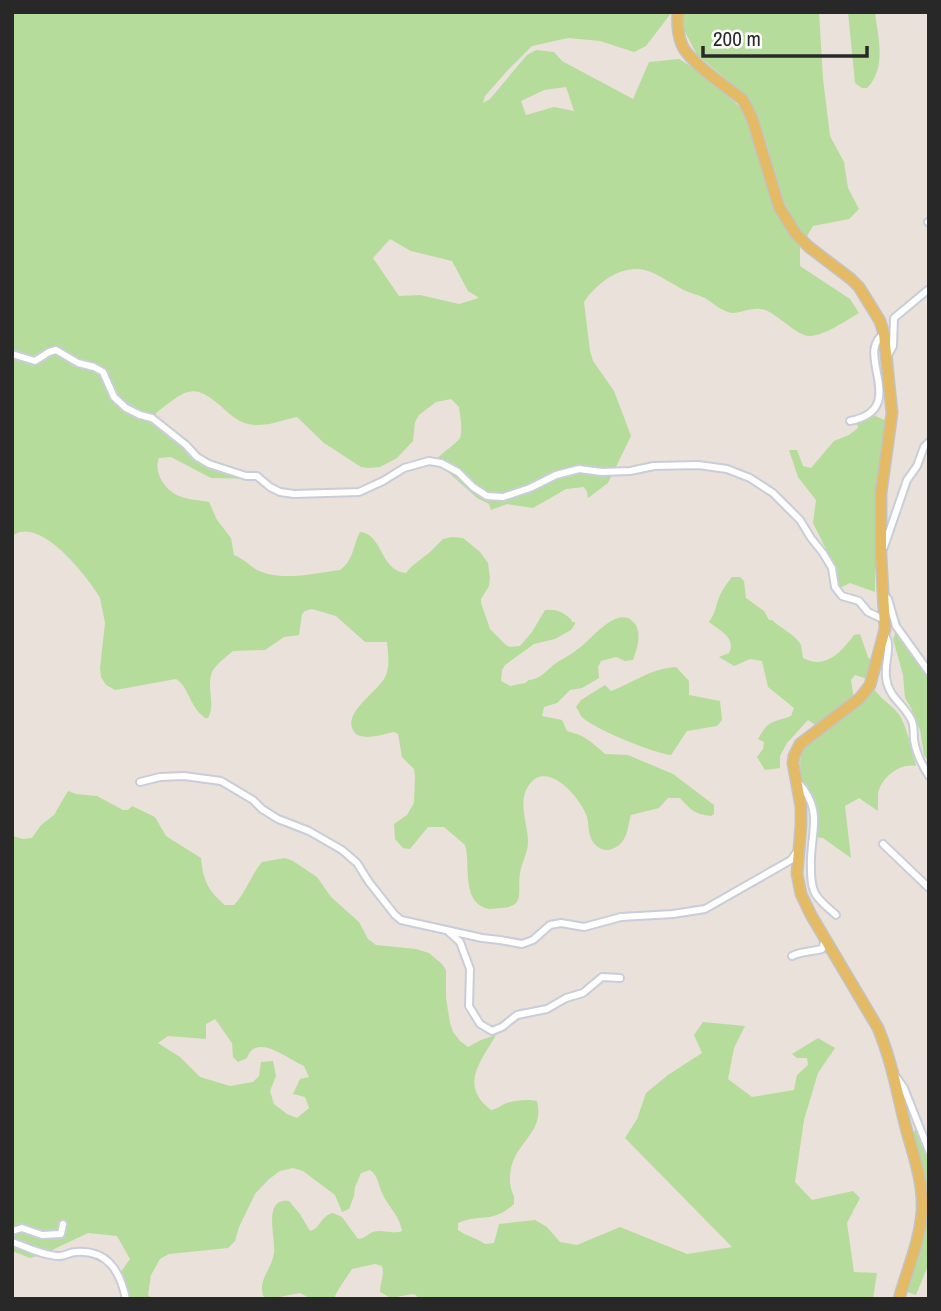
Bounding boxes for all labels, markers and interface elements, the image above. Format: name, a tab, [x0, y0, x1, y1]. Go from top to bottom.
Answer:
scale bar	[703, 14, 867, 58]
text: 200 m	[713, 24, 761, 53]

